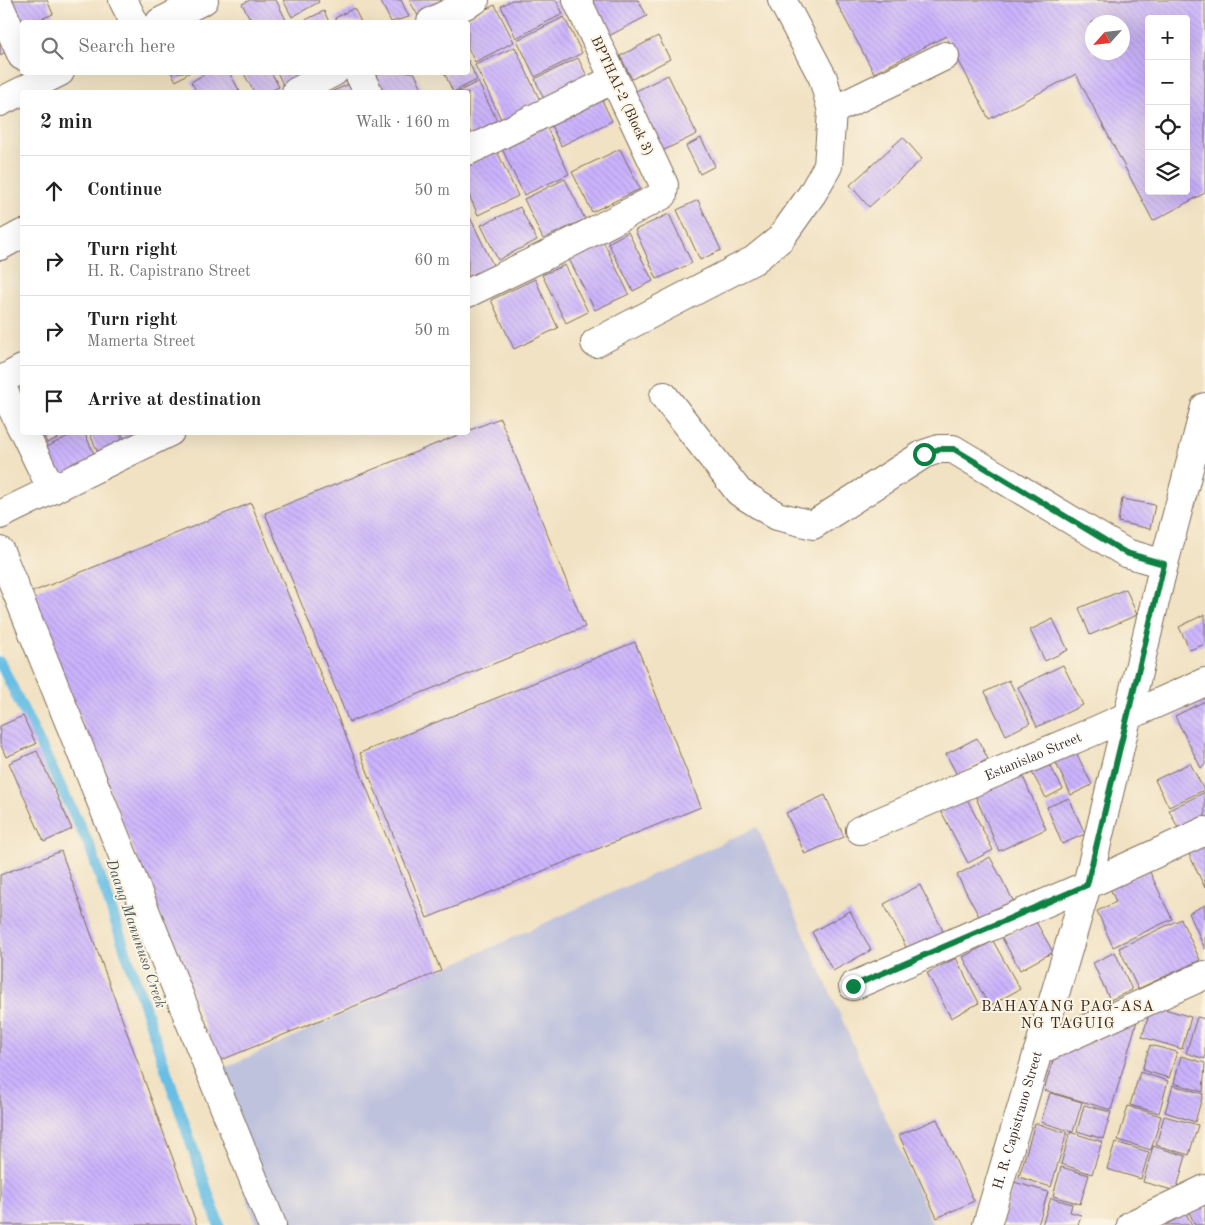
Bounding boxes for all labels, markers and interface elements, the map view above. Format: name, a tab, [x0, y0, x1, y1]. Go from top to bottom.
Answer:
north arrow	[1085, 15, 1130, 60]
map controls	[1145, 15, 1190, 195]
button: +	[1145, 15, 1190, 60]
search box	[20, 20, 470, 75]
icon: search	[38, 34, 66, 62]
street label: BPTHAI-2 (Block 3)	[588, 34, 656, 158]
text: Search here	[78, 38, 175, 57]
button: −	[1145, 60, 1190, 105]
button: locate	[1145, 105, 1190, 150]
text: 2 min	[40, 112, 93, 133]
text: Walk · 160 m	[355, 115, 450, 131]
button: layers	[1145, 150, 1190, 195]
icon: ahead	[40, 177, 68, 205]
text: Continue	[87, 181, 162, 200]
text: 50 m	[414, 183, 450, 199]
text: Turn right	[87, 241, 177, 260]
icon: right	[40, 247, 68, 275]
text: 60 m	[414, 253, 450, 269]
text: H. R. Capistrano Street	[87, 264, 251, 280]
text: Turn right	[87, 311, 177, 330]
icon: right	[40, 317, 68, 345]
text: 50 m	[414, 323, 450, 339]
text: Mamerta Street	[87, 334, 195, 350]
icon: arrive	[40, 387, 68, 415]
text: Arrive at destination	[87, 391, 261, 410]
route start	[913, 443, 936, 466]
street label: Estanislao Street	[983, 730, 1084, 783]
water label: Daang Manunuso Creek	[102, 857, 168, 1011]
route end	[842, 975, 865, 998]
district label: BAHAYANG PAG-ASA NG TAGUIG	[981, 1000, 1155, 1032]
street label: H. R. Capistrano Street	[991, 1050, 1045, 1191]

